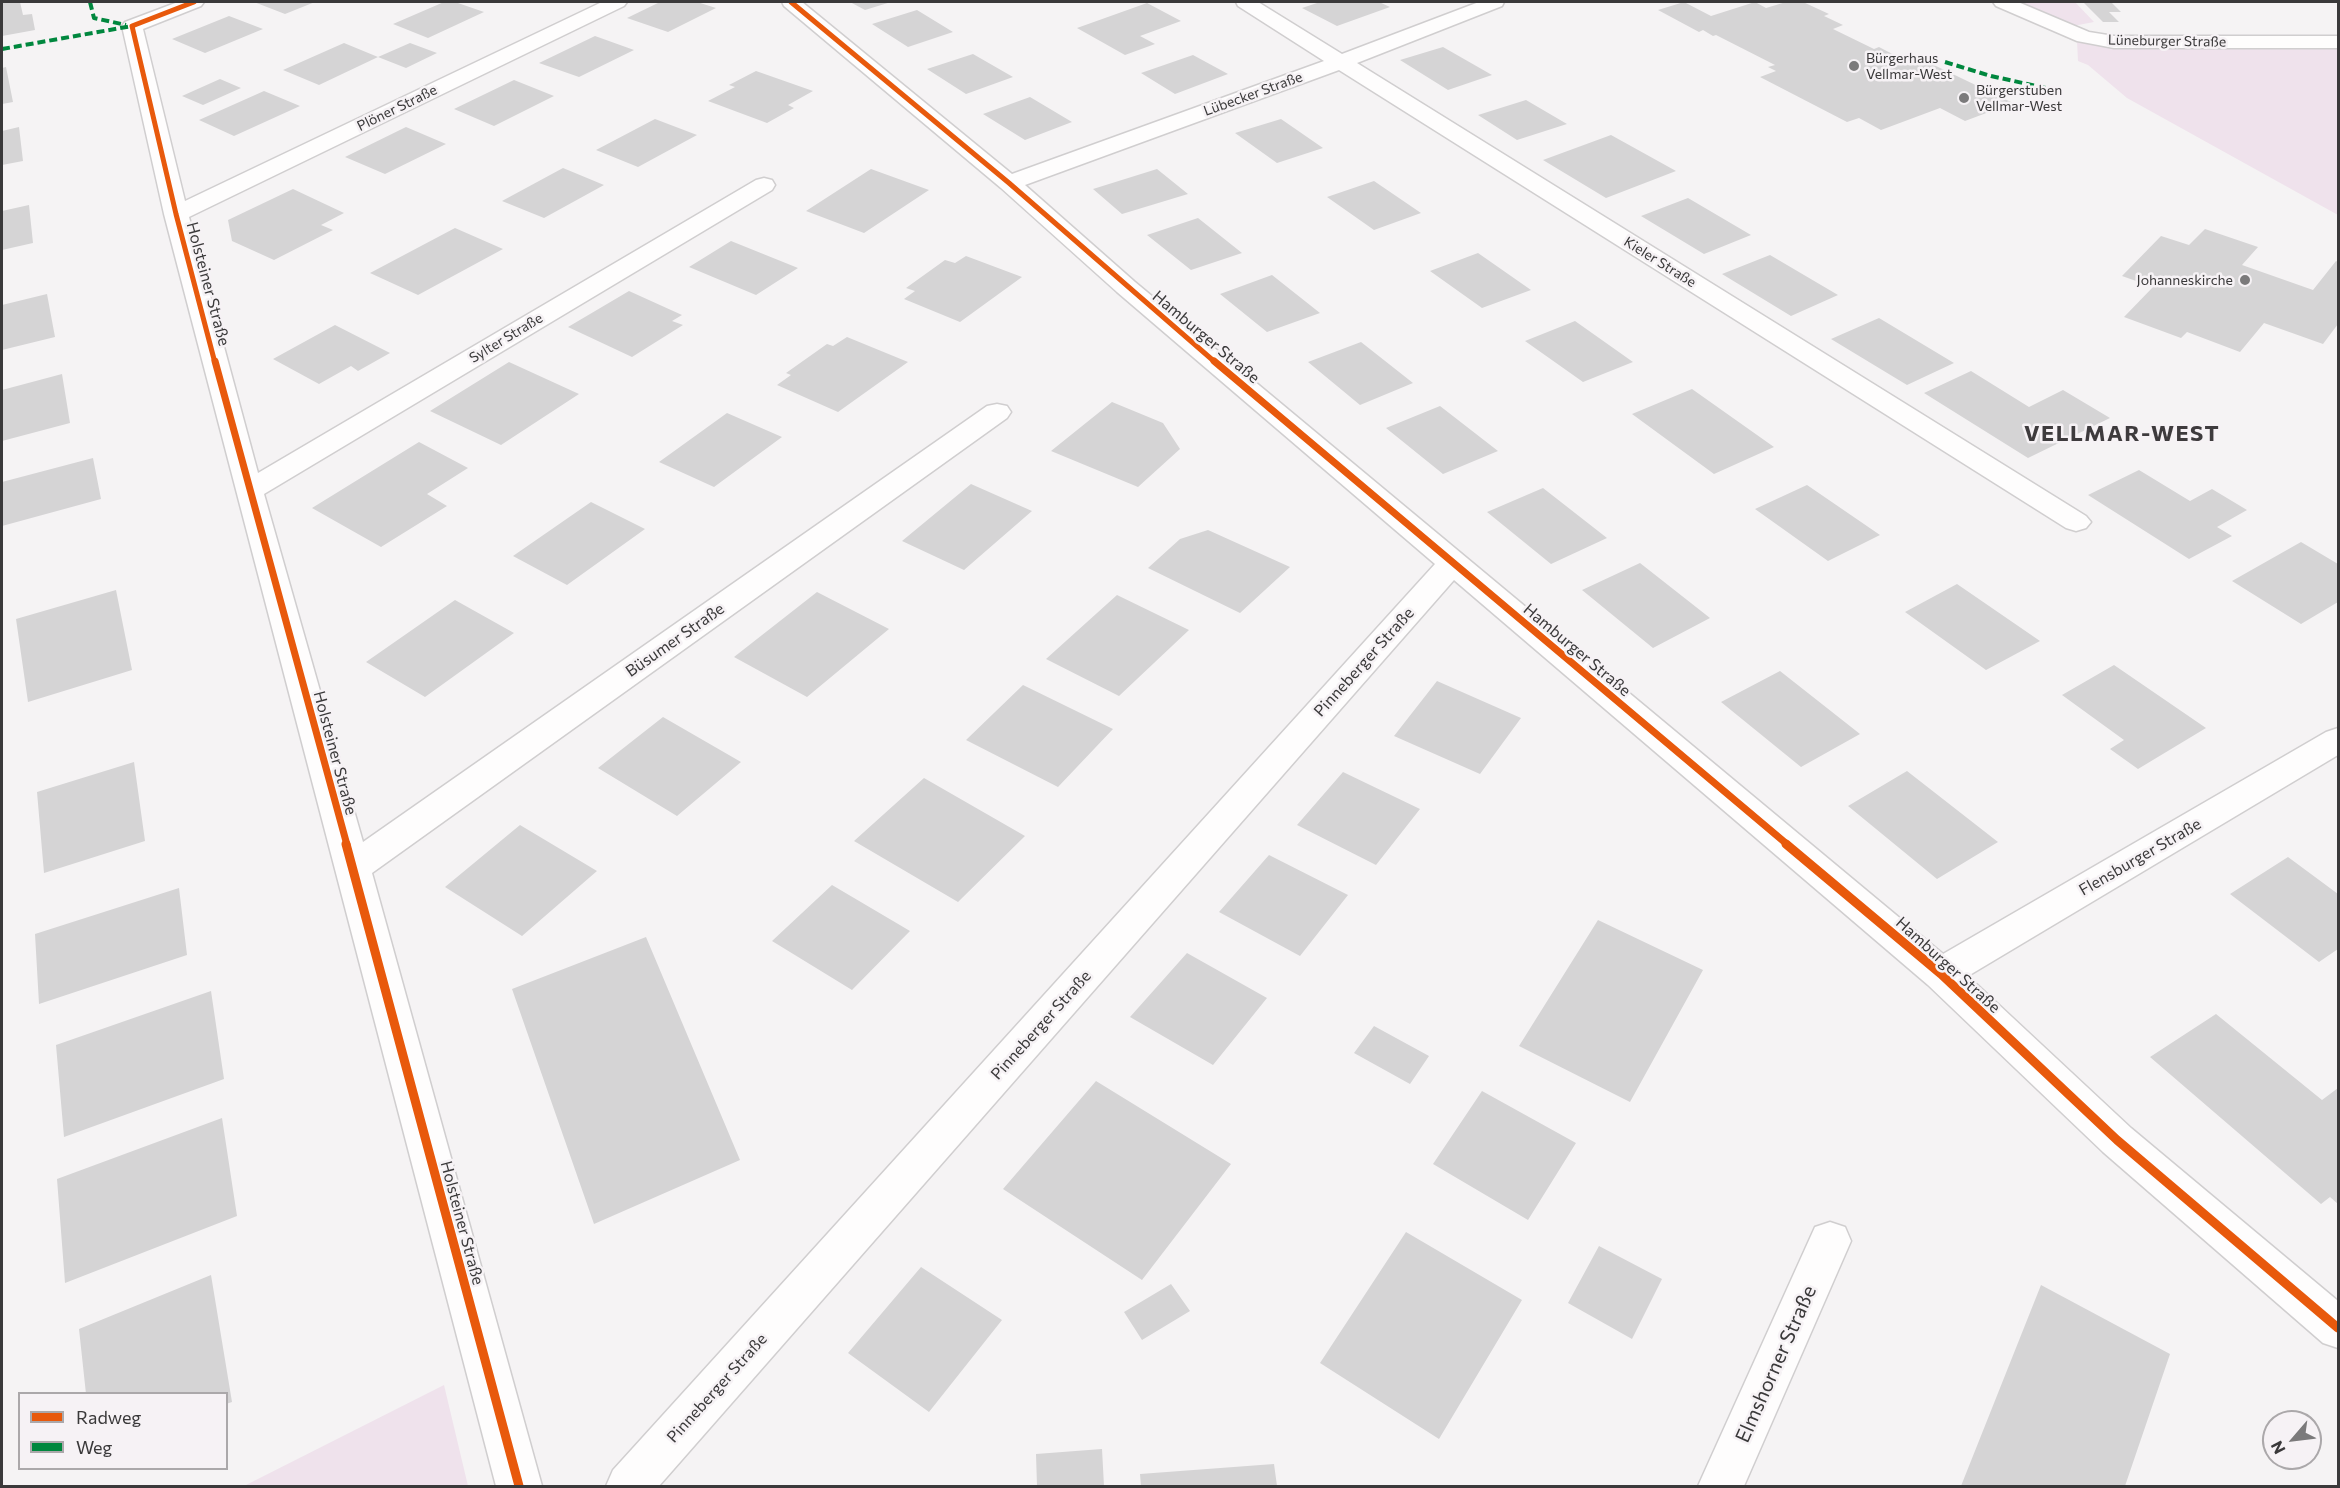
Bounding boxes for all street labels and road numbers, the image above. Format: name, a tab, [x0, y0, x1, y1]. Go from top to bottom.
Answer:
street label: Lüneburger Straße	[2108, 32, 2226, 50]
street label: Lübecker Straße	[1201, 68, 1305, 120]
street label: Plöner Straße	[354, 81, 440, 135]
street label: Holsteiner Straße	[182, 220, 234, 348]
street label: Kieler Straße	[1621, 233, 1699, 291]
street label: Hamburger Straße	[1148, 287, 1264, 387]
street label: Sylter Straße	[466, 310, 546, 366]
street label: Büsumer Straße	[622, 599, 728, 681]
street label: Hamburger Straße	[1519, 600, 1635, 700]
street label: Pinneberger Straße	[1310, 603, 1418, 721]
street label: Holsteiner Straße	[309, 689, 361, 817]
street label: Flensburger Straße	[2076, 814, 2204, 900]
street label: Hamburger Straße	[1892, 913, 2004, 1017]
street label: Pinneberger Straße	[987, 966, 1095, 1084]
street label: Holsteiner Straße	[436, 1159, 488, 1287]
street label: Elmshorner Straße	[1731, 1282, 1821, 1446]
street label: Pinneberger Straße	[663, 1329, 771, 1447]

